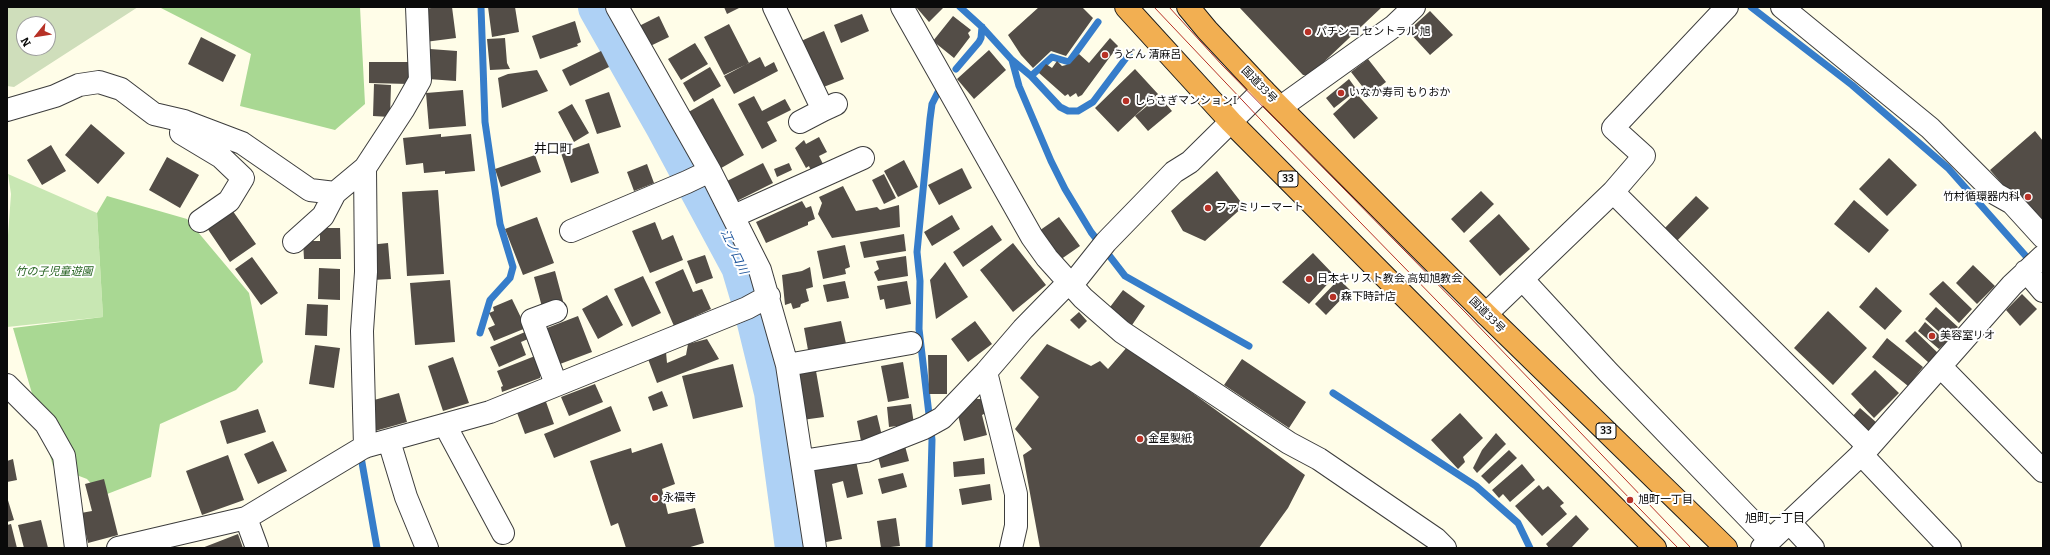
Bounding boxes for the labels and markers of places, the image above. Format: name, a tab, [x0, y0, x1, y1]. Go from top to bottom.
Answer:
place label: パチンコ セントラル 旭	[1316, 25, 1430, 39]
marker: パチンコ セントラル 旭	[1303, 27, 1313, 37]
place label: うどん 清麻呂	[1113, 48, 1181, 62]
marker: うどん 清麻呂	[1100, 50, 1110, 60]
place label: いなか寿司 もりおか	[1349, 86, 1450, 100]
marker: いなか寿司 もりおか	[1336, 88, 1346, 98]
place label: しらさぎマンションI	[1134, 94, 1237, 108]
marker: しらさぎマンションI	[1121, 96, 1131, 106]
place label: 竹村循環器内科	[1943, 190, 2020, 204]
marker: 竹村循環器内科	[2023, 192, 2033, 202]
place label: ファミリーマート	[1216, 201, 1304, 215]
marker: ファミリーマート	[1203, 203, 1213, 213]
place label: 日本キリスト教会 高知旭教会	[1317, 272, 1462, 286]
marker: 日本キリスト教会 高知旭教会	[1304, 274, 1314, 284]
place label: 森下時計店	[1341, 290, 1396, 304]
marker: 森下時計店	[1328, 292, 1338, 302]
place label: 美容室リオ	[1940, 329, 1995, 343]
marker: 美容室リオ	[1927, 331, 1937, 341]
place label: 金星製紙	[1148, 432, 1192, 446]
marker: 金星製紙	[1135, 434, 1145, 444]
place label: 永福寺	[663, 491, 696, 505]
marker: 永福寺	[650, 493, 660, 503]
place label: 旭町一丁目	[1638, 493, 1693, 507]
marker: 旭町一丁目	[1625, 495, 1635, 505]

